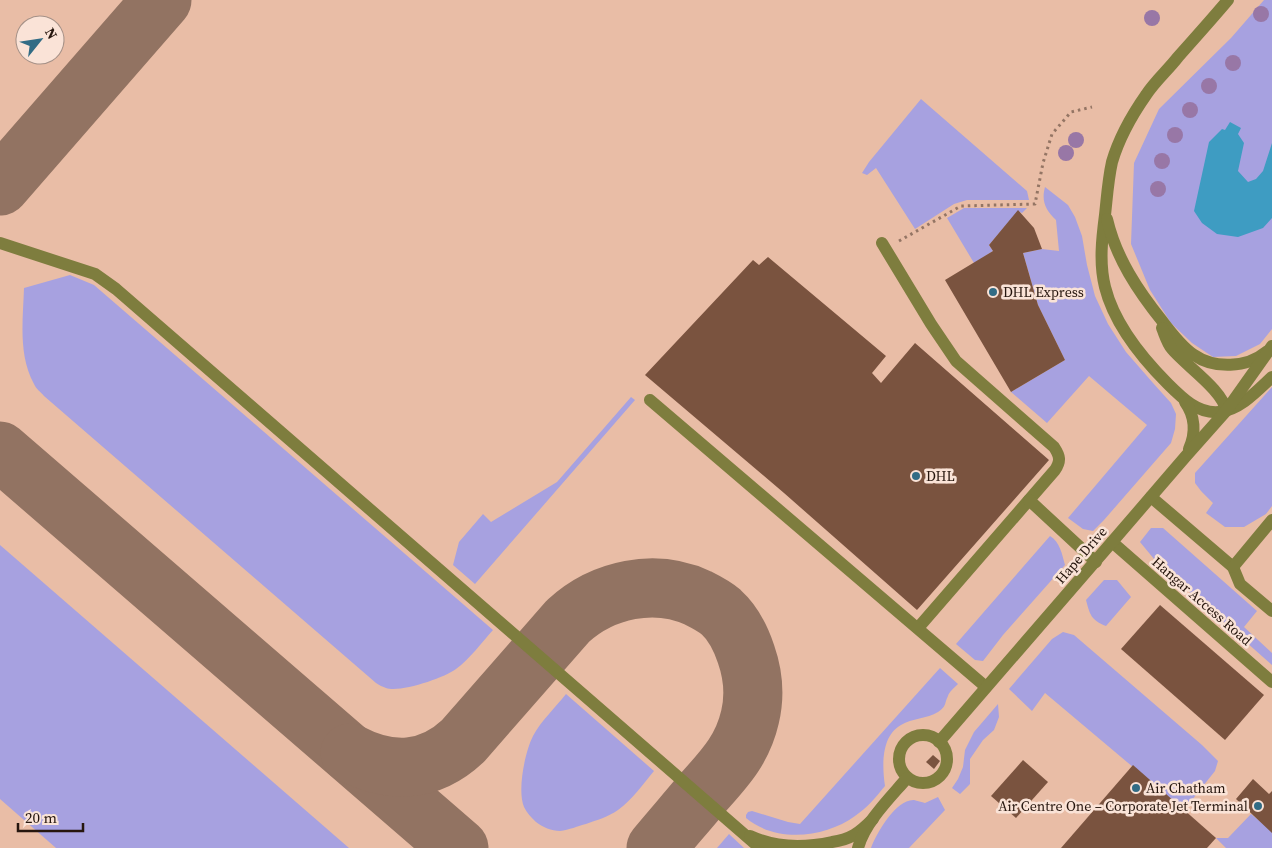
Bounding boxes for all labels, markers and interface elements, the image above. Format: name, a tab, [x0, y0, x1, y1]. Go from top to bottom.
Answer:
north arrow	[15, 15, 65, 65]
text: N	[40, 24, 62, 43]
place label: DHL Express	[1003, 282, 1084, 302]
marker: DHL Express	[987, 286, 999, 298]
place label: DHL	[926, 466, 955, 486]
marker: DHL	[910, 470, 922, 482]
street label: Hape Drive	[1051, 522, 1111, 588]
street label: Hangar Access Road	[1148, 552, 1256, 650]
place label: Air Chatham	[1146, 778, 1226, 798]
marker: Air Chatham	[1130, 782, 1142, 794]
place label: Air Centre One – Corporate Jet Terminal	[998, 796, 1248, 816]
scale bar	[18, 800, 82, 832]
marker: Air Centre One – Corporate Jet Terminal	[1252, 800, 1264, 812]
text: 20 m	[25, 807, 57, 828]

